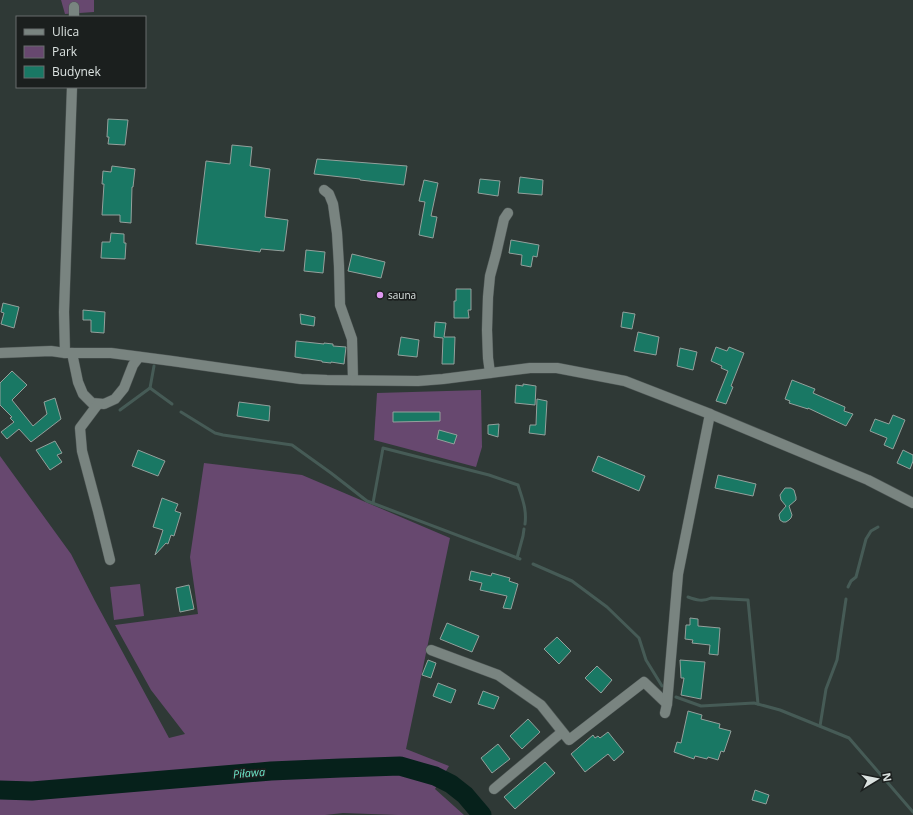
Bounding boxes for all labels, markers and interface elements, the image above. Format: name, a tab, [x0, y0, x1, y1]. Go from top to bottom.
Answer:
legend	[16, 16, 146, 88]
text: Ulica	[52, 23, 79, 40]
text: Park	[52, 43, 78, 60]
text: Budynek	[52, 63, 102, 80]
place label: sauna	[388, 288, 416, 302]
marker: sauna	[375, 290, 385, 300]
north arrow	[857, 759, 897, 799]
water label: Piława	[232, 764, 266, 781]
text: N	[879, 771, 896, 783]

